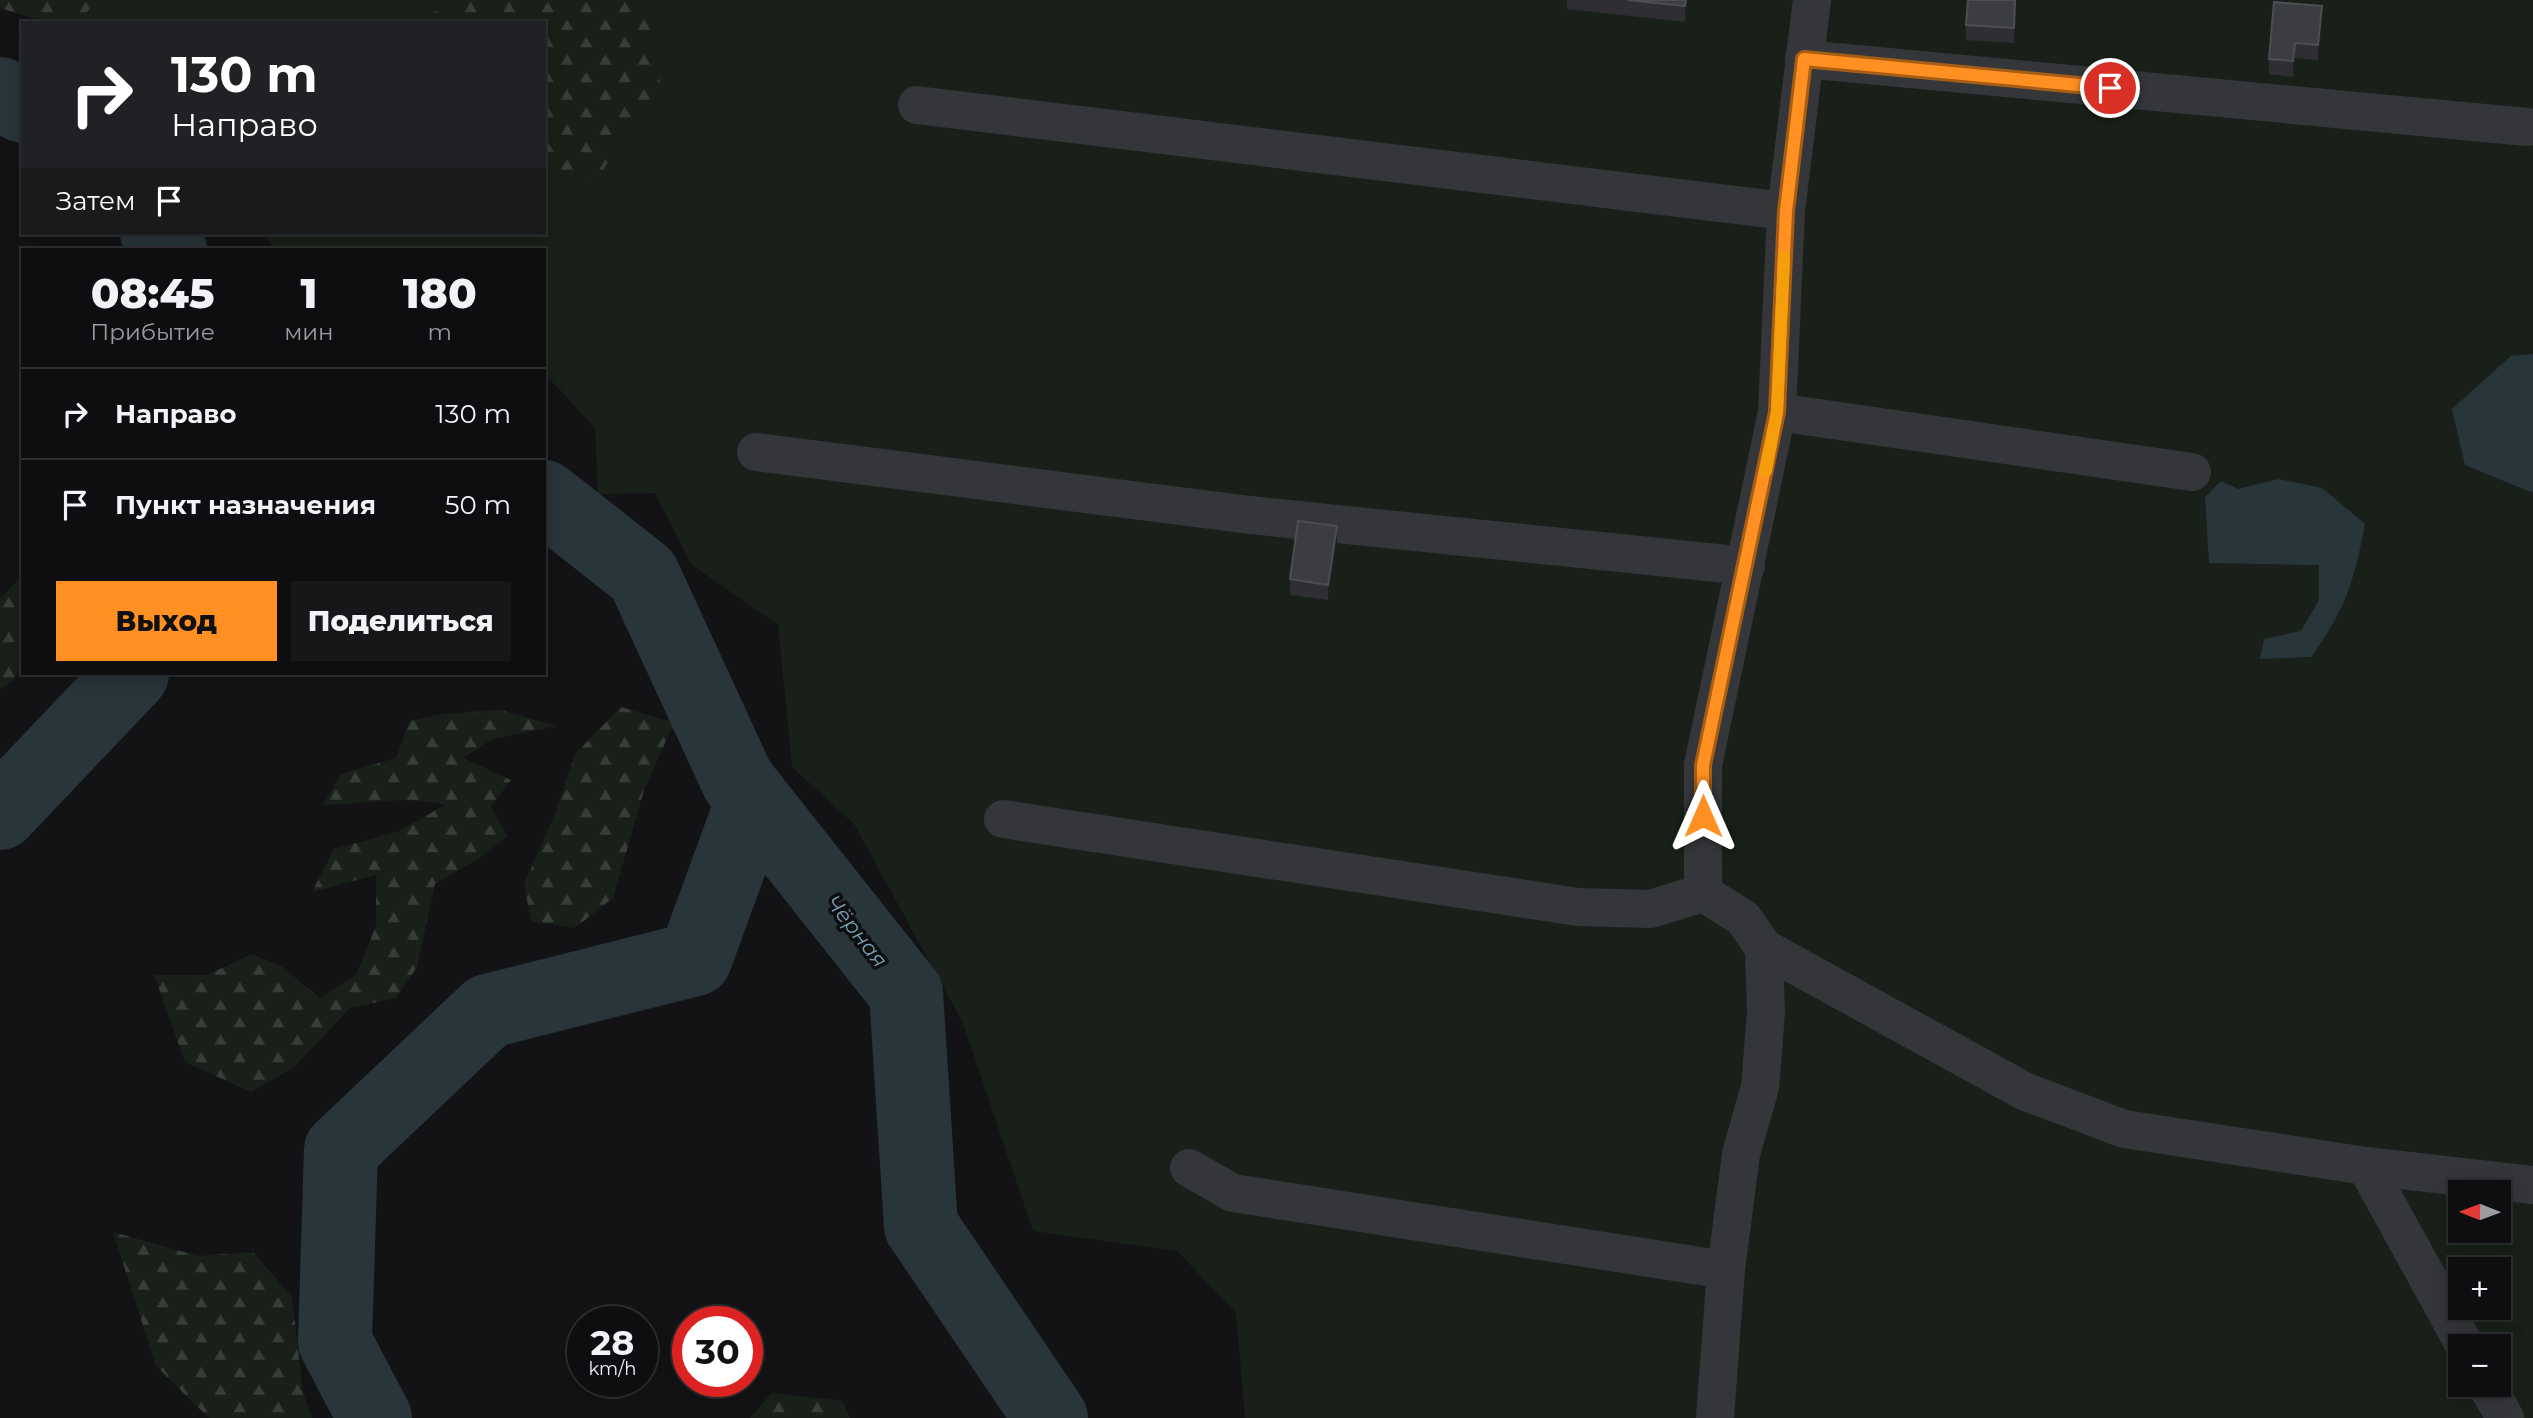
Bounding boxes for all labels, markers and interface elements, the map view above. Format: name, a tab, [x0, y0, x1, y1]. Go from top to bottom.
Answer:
text: 130 m	[171, 45, 318, 104]
icon: right	[56, 49, 147, 140]
pin	[2080, 58, 2140, 118]
icon: arrive	[2091, 69, 2129, 107]
text: Направо	[171, 105, 318, 144]
icon: arrive	[150, 182, 188, 220]
text: Затем	[56, 185, 136, 217]
text: 08:45	[91, 267, 214, 319]
text: 1	[300, 267, 317, 319]
text: 180	[403, 267, 477, 319]
text: Прибытие	[90, 318, 215, 346]
text: мин	[284, 318, 334, 346]
text: m	[428, 318, 452, 346]
icon: right	[56, 395, 94, 433]
text: Направо	[115, 398, 236, 430]
text: 130 m	[435, 398, 511, 430]
icon: arrive	[56, 486, 94, 524]
text: Пункт назначения	[115, 489, 376, 521]
text: 50 m	[445, 489, 511, 521]
button: Выход	[56, 581, 277, 661]
button: Поделиться	[291, 581, 511, 661]
position arrow	[1666, 779, 1740, 853]
water label: Чёрная	[821, 890, 893, 972]
north arrow	[2448, 1180, 2511, 1242]
map controls	[2448, 1180, 2511, 1397]
button: +	[2448, 1257, 2511, 1320]
speed limit sign: 30	[672, 1306, 763, 1397]
text: 28	[591, 1321, 634, 1364]
button: −	[2448, 1334, 2511, 1397]
text: km/h	[588, 1358, 637, 1380]

